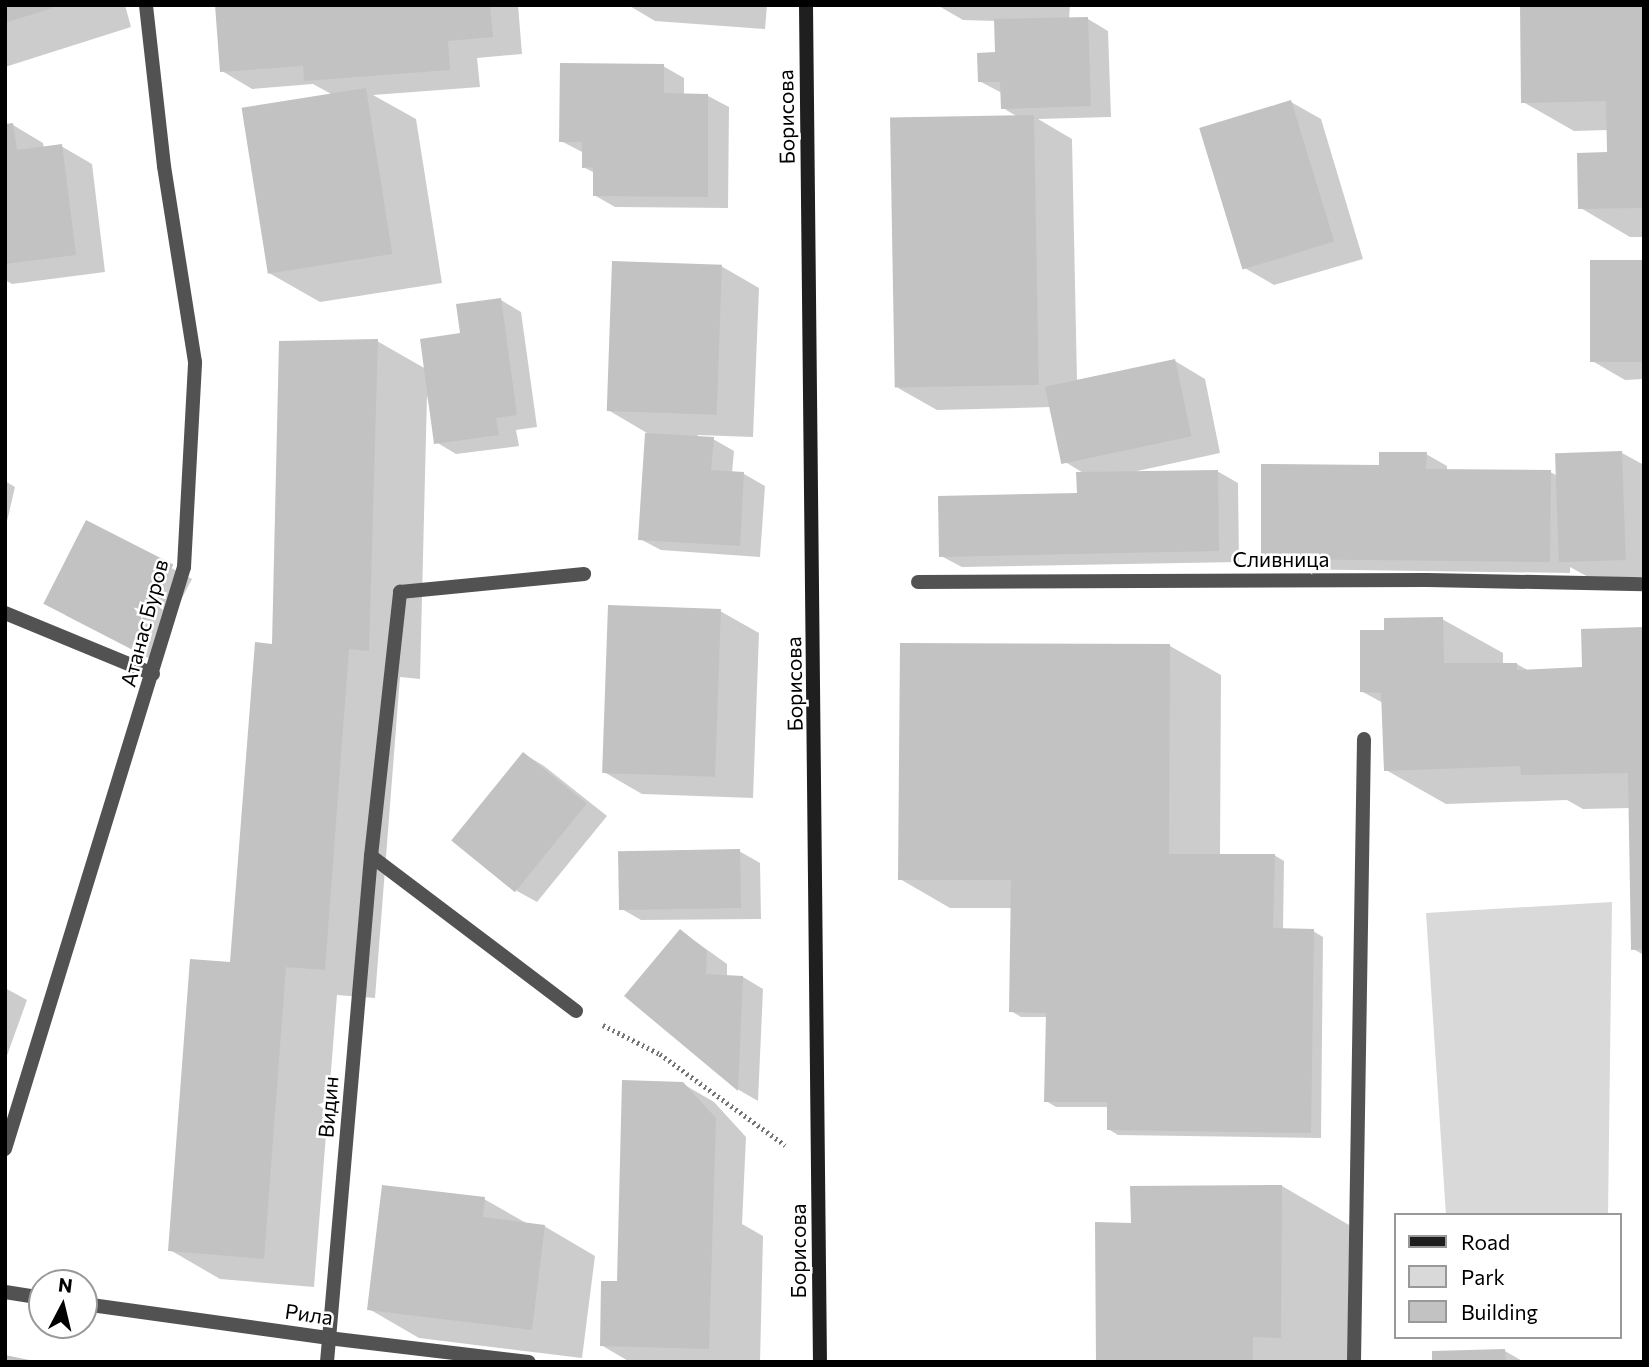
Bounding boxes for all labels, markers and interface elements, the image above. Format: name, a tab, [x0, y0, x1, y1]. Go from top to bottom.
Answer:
street label: Борисова	[773, 69, 799, 165]
street label: Сливница	[1233, 546, 1329, 572]
street label: Атанас Буров	[115, 556, 173, 690]
street label: Борисова	[781, 636, 807, 732]
street label: Видин	[313, 1075, 343, 1139]
street label: Борисова	[785, 1204, 811, 1298]
legend	[1394, 1213, 1621, 1339]
text: Road	[1461, 1229, 1510, 1254]
text: Park	[1461, 1264, 1505, 1289]
north arrow	[28, 1269, 98, 1339]
text: N	[57, 1272, 74, 1297]
street label: Рила	[283, 1298, 335, 1330]
text: Building	[1461, 1299, 1538, 1324]

